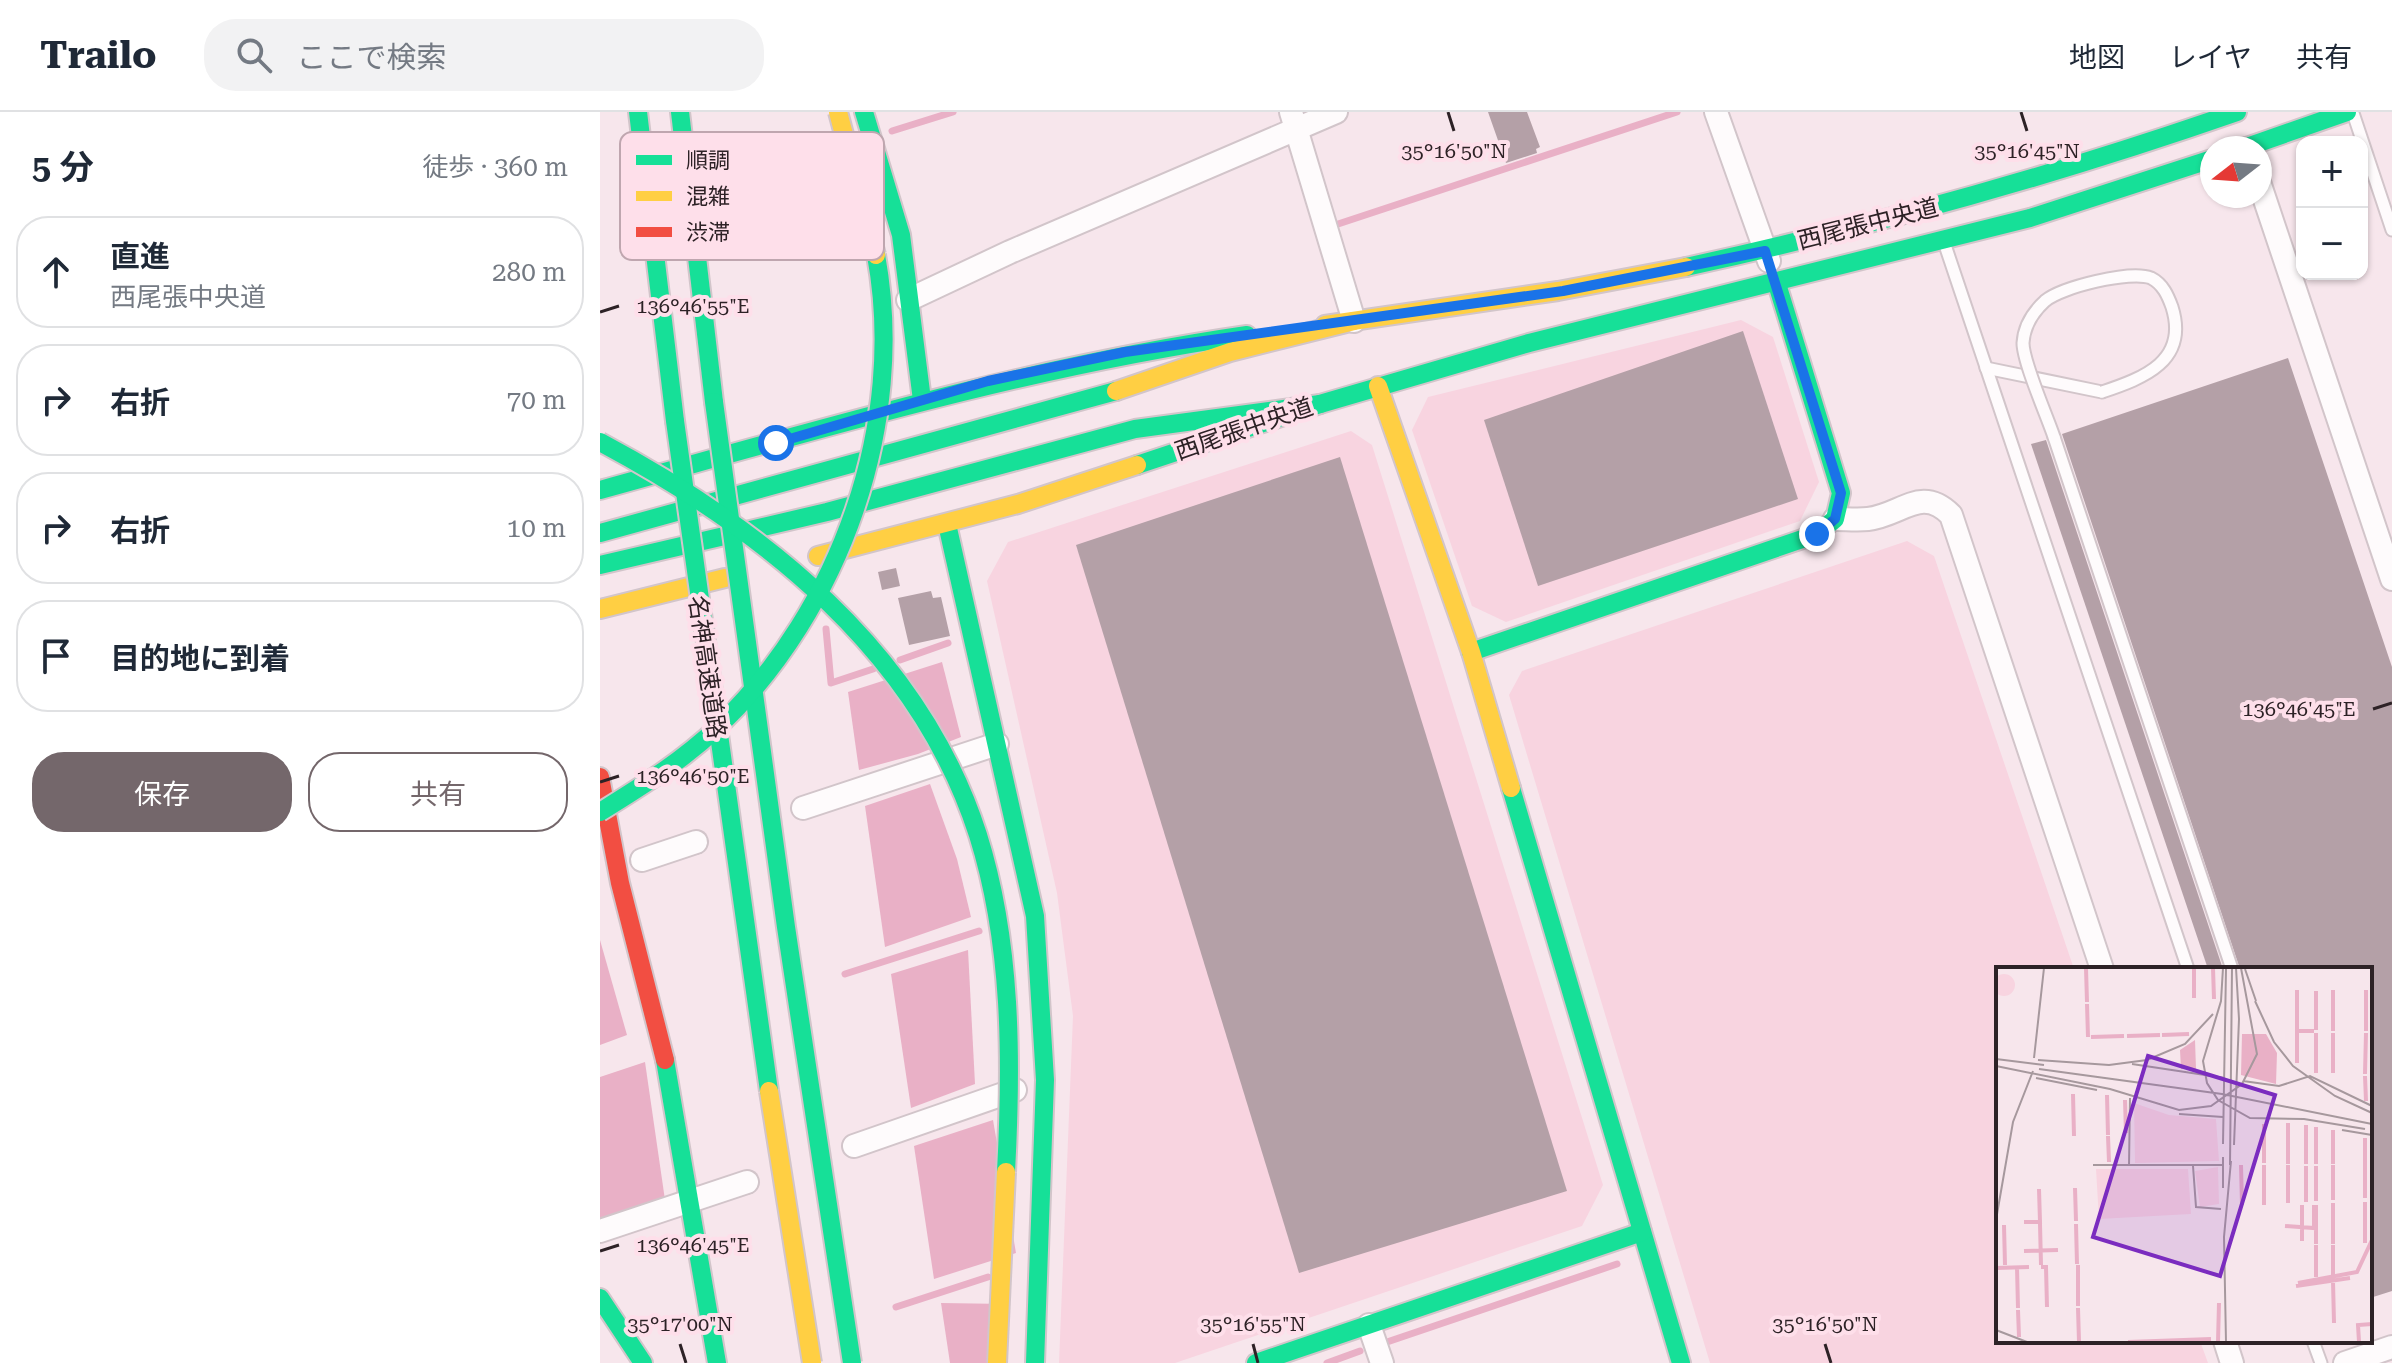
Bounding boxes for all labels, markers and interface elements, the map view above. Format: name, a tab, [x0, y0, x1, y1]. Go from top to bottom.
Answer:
search box	[204, 19, 764, 91]
text: Trailo	[40, 33, 156, 77]
icon: search	[232, 33, 276, 77]
text: ここで検索	[296, 40, 446, 75]
text: 地図	[2069, 41, 2125, 74]
text: レイヤ	[2169, 41, 2252, 74]
text: 共有	[2296, 41, 2352, 74]
legend	[620, 132, 884, 260]
north arrow	[2200, 136, 2272, 208]
map controls	[2296, 136, 2368, 280]
button: +	[2296, 136, 2368, 208]
text: 35°16'50"N	[1401, 139, 1507, 163]
text: 35°16'45"N	[1974, 139, 2080, 163]
text: 5 分	[32, 147, 94, 187]
text: 順調	[686, 148, 730, 173]
text: 徒歩 · 360 m	[422, 152, 568, 182]
text: 混雑	[686, 184, 730, 209]
street label: 西尾張中央道	[1795, 193, 1941, 255]
button: −	[2296, 208, 2368, 280]
text: 渋滞	[686, 220, 730, 245]
text: 直進	[110, 239, 170, 274]
icon: ahead	[34, 250, 78, 294]
text: 280 m	[492, 257, 566, 287]
text: 西尾張中央道	[110, 282, 266, 312]
text: 136°46'55"E	[636, 294, 750, 318]
icon: right	[34, 378, 78, 422]
text: 右折	[110, 385, 170, 420]
text: 70 m	[507, 385, 566, 415]
street label: 西尾張中央道	[1171, 392, 1317, 466]
route start	[758, 425, 794, 461]
icon: right	[34, 506, 78, 550]
text: 右折	[110, 513, 170, 548]
text: 10 m	[507, 513, 566, 543]
route end	[1799, 516, 1835, 552]
street label: 名神高速道路	[683, 594, 731, 740]
icon: arrive	[34, 634, 78, 678]
text: 目的地に到着	[110, 641, 290, 676]
text: 136°46'45"E	[2242, 697, 2356, 721]
button: 保存	[32, 752, 292, 832]
button: 共有	[308, 752, 568, 832]
text: 136°46'50"E	[636, 764, 750, 788]
inset map	[1996, 967, 2372, 1343]
text: 136°46'45"E	[636, 1233, 750, 1257]
text: 35°17'00"N	[627, 1312, 733, 1336]
text: 35°16'55"N	[1200, 1312, 1306, 1336]
text: 35°16'50"N	[1772, 1312, 1878, 1336]

